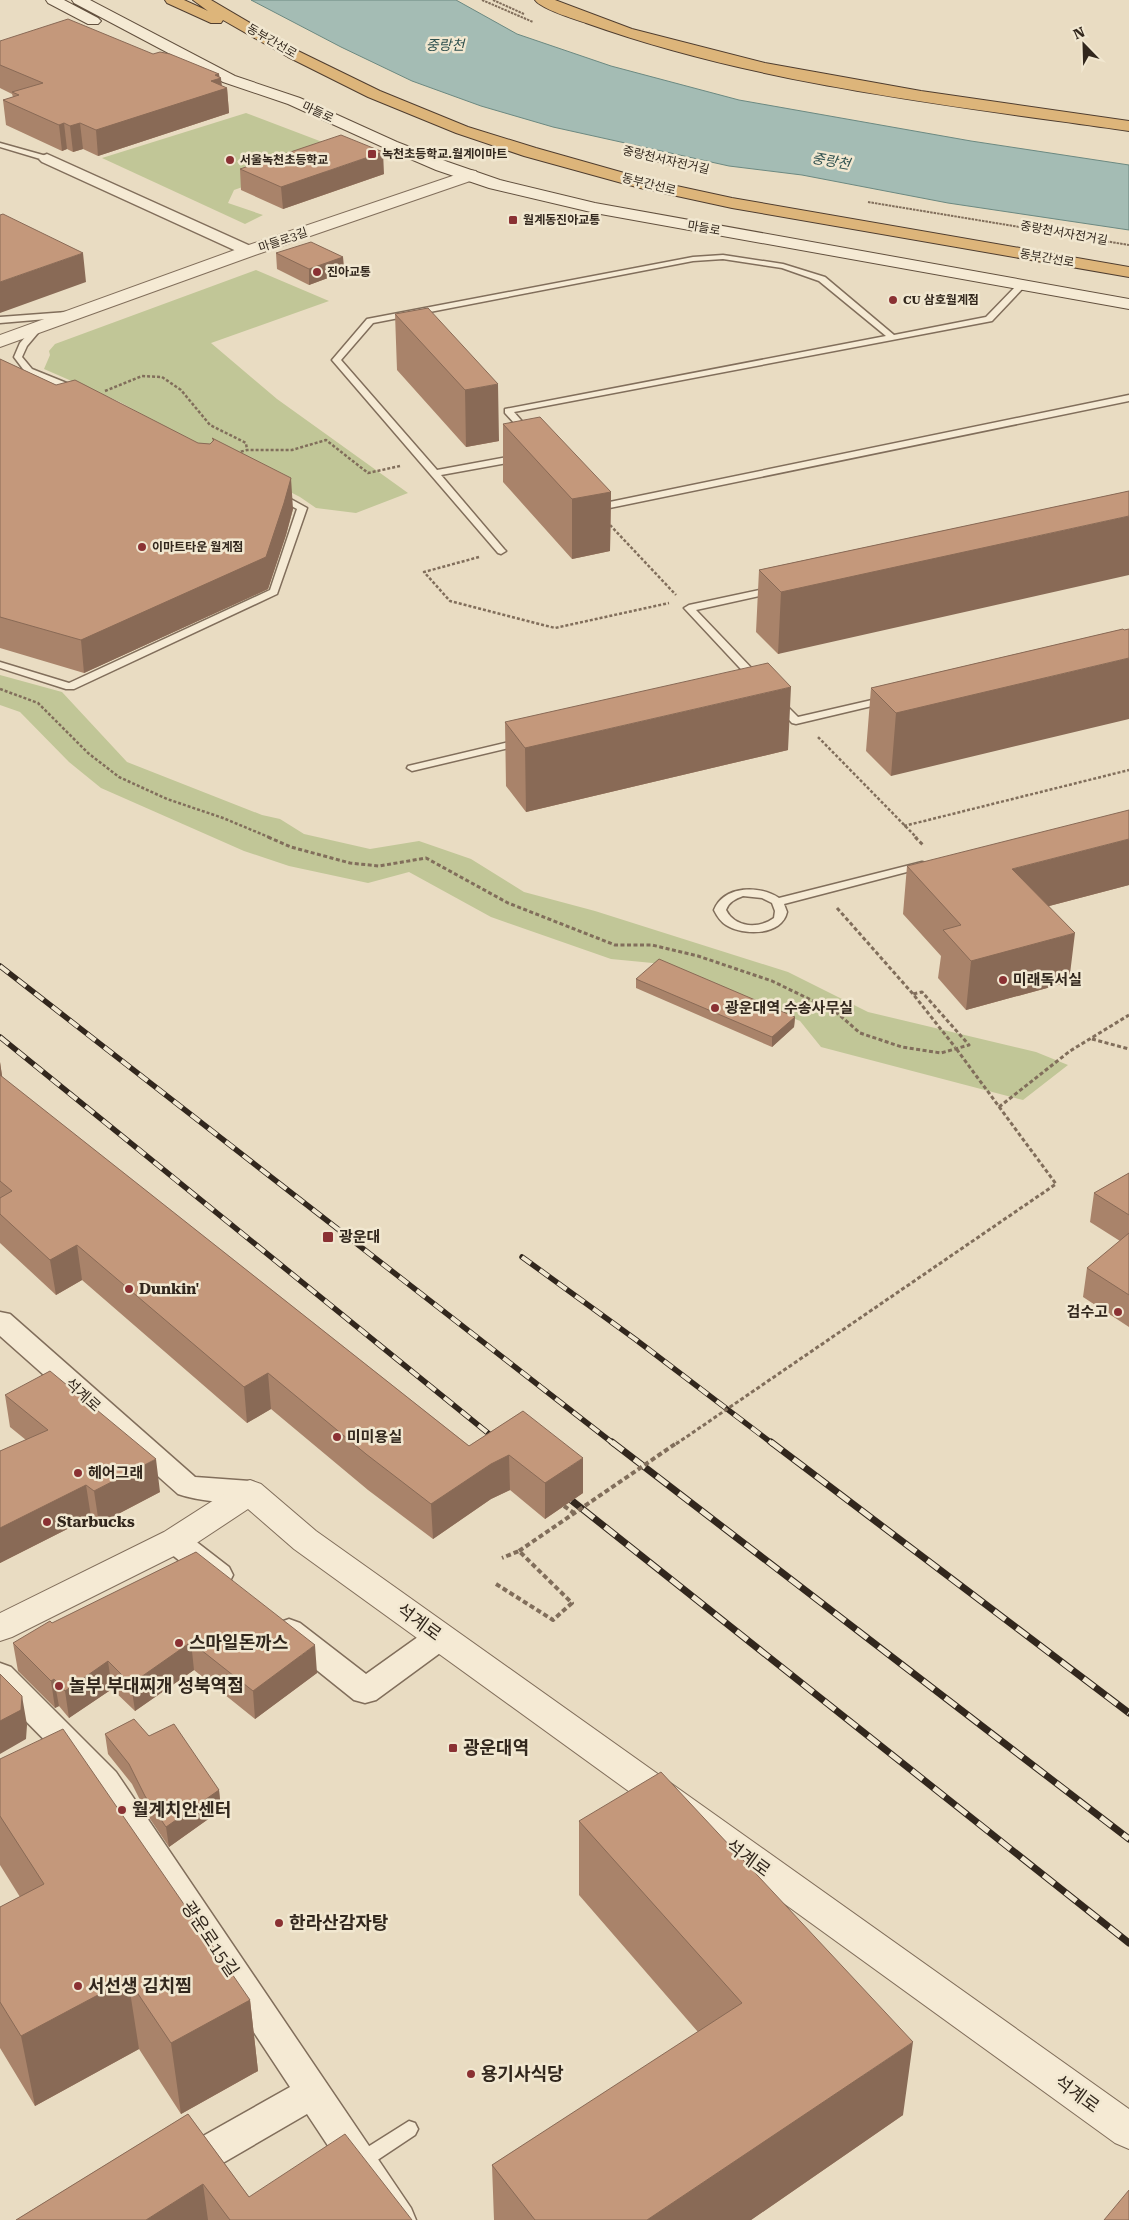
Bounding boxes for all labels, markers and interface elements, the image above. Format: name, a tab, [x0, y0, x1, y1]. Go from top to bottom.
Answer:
north arrow	[1059, 20, 1109, 70]
street label: 동부간선로	[245, 21, 299, 61]
text: N	[1071, 23, 1087, 43]
water label: 중랑천	[426, 37, 465, 53]
street label: 마들로	[300, 99, 336, 125]
street label: 중랑천서자전거길	[621, 143, 711, 177]
place label: 녹천초등학교.월계이마트	[382, 147, 507, 161]
marker: 녹천초등학교.월계이마트	[366, 148, 378, 160]
water label: 중랑천	[811, 150, 853, 172]
place label: 서울녹천초등학교	[240, 153, 328, 167]
marker: 서울녹천초등학교	[224, 154, 236, 166]
street label: 동부간선로	[621, 171, 677, 197]
place label: 월계동진아교통	[523, 213, 600, 227]
marker: 월계동진아교통	[507, 214, 519, 226]
street label: 마들로	[686, 218, 722, 238]
street label: 중랑천서자전거길	[1019, 218, 1109, 248]
street label: 마들로3길	[257, 225, 309, 255]
street label: 동부간선로	[1019, 246, 1075, 270]
place label: 진아교통	[327, 265, 371, 279]
marker: 진아교통	[311, 266, 323, 278]
place label: CU 삼호월계점	[903, 293, 979, 307]
marker: CU 삼호월계점	[887, 294, 899, 306]
place label: 이마트타운 월계점	[152, 540, 243, 554]
marker: 이마트타운 월계점	[136, 541, 148, 553]
place label: 미래독서실	[1013, 971, 1082, 989]
marker: 미래독서실	[997, 974, 1009, 986]
place label: 광운대역 수송사무실	[725, 999, 853, 1017]
marker: 광운대역 수송사무실	[709, 1002, 721, 1014]
place label: 광운대	[339, 1228, 380, 1246]
marker: 광운대	[321, 1230, 335, 1244]
place label: Dunkin'	[139, 1280, 199, 1298]
marker: Dunkin'	[123, 1283, 135, 1295]
place label: 검수고	[1067, 1303, 1108, 1321]
marker: 검수고	[1112, 1306, 1124, 1318]
street label: 석계로	[62, 1374, 104, 1416]
place label: 미미용실	[347, 1428, 402, 1446]
marker: 미미용실	[331, 1431, 343, 1443]
place label: 헤어그래	[88, 1464, 143, 1482]
marker: 헤어그래	[72, 1467, 84, 1479]
place label: Starbucks	[57, 1513, 135, 1531]
marker: Starbucks	[41, 1516, 53, 1528]
street label: 석계로	[393, 1598, 446, 1645]
place label: 스마일돈까스	[189, 1632, 288, 1653]
marker: 스마일돈까스	[173, 1637, 185, 1649]
place label: 놀부 부대찌개 성북역점	[69, 1675, 244, 1696]
marker: 놀부 부대찌개 성북역점	[53, 1680, 65, 1692]
place label: 광운대역	[463, 1737, 529, 1758]
marker: 광운대역	[447, 1742, 459, 1754]
place label: 월계치안센터	[132, 1799, 231, 1820]
marker: 월계치안센터	[116, 1804, 128, 1816]
street label: 석계로	[722, 1834, 775, 1881]
street label: 광운로15길	[178, 1897, 243, 1980]
place label: 한라산감자탕	[289, 1912, 389, 1933]
marker: 한라산감자탕	[273, 1917, 285, 1929]
place label: 서선생 김치찜	[88, 1975, 192, 1996]
marker: 서선생 김치찜	[72, 1980, 84, 1992]
place label: 용기사식당	[481, 2063, 564, 2084]
marker: 용기사식당	[465, 2068, 477, 2080]
street label: 석계로	[1051, 2070, 1104, 2117]

